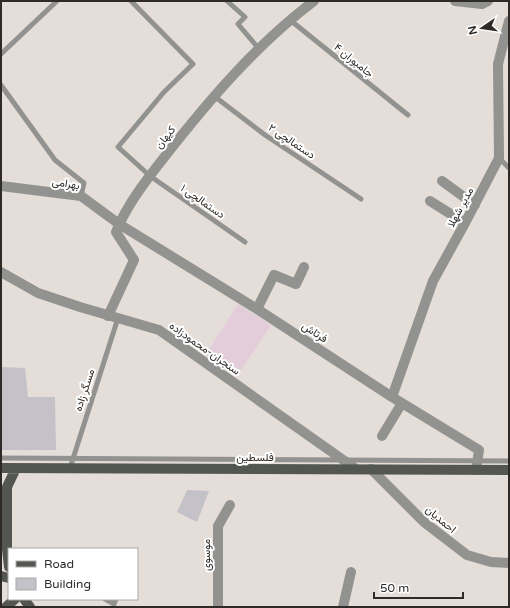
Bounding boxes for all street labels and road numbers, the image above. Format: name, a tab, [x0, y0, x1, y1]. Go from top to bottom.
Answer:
street label: جامبوران ۴	[331, 41, 376, 80]
street label: دستمالچی ۲	[265, 121, 318, 163]
street label: کیهان	[152, 123, 178, 151]
street label: بهرامی	[51, 175, 81, 192]
street label: دستمالچی ۱	[178, 181, 227, 222]
street label: مدیر شهلا	[445, 185, 476, 229]
street label: سنجران-محمودزاده	[167, 319, 243, 378]
street label: فرتاش	[299, 319, 330, 346]
street label: مسگر زاده	[72, 367, 97, 413]
street label: فلسطین	[236, 451, 274, 464]
street label: احمدیان	[423, 503, 459, 536]
street label: موسوی	[200, 539, 213, 571]

